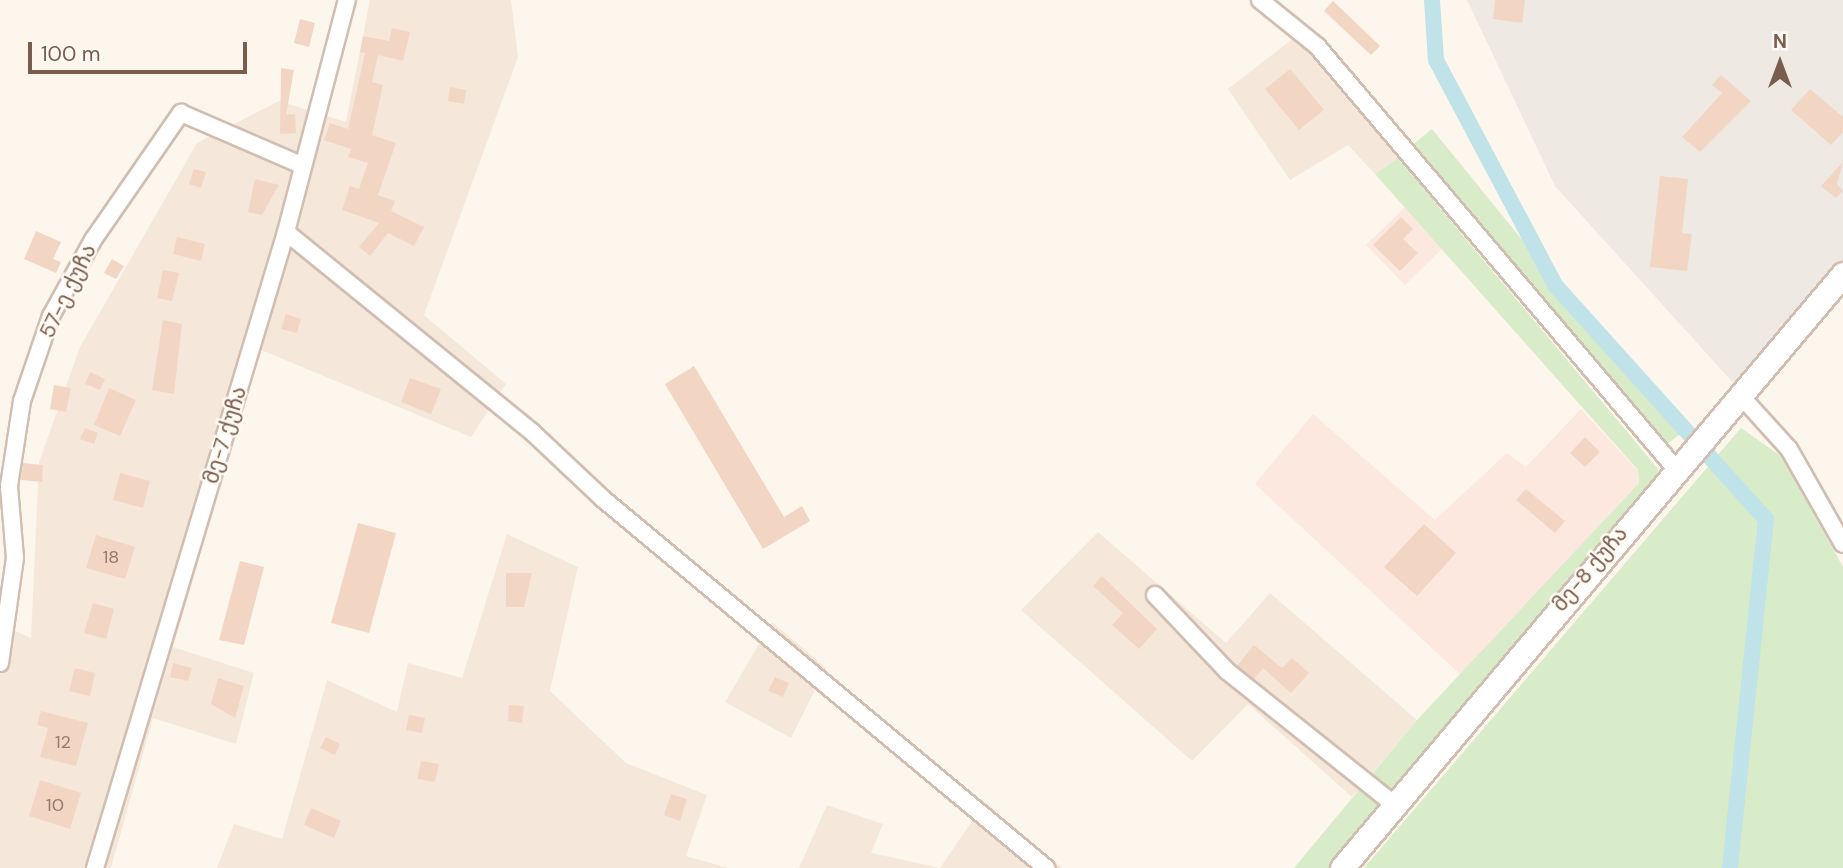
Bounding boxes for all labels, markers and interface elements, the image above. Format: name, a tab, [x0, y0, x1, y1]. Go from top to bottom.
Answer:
scale bar	[32, 28, 250, 72]
north arrow	[1745, 28, 1815, 98]
text: N	[1773, 29, 1787, 54]
text: 100 m	[41, 40, 101, 68]
street label: 57-ე ქუჩა	[34, 240, 102, 342]
street label: მე-7 ქუჩა	[198, 383, 252, 487]
street label: მე-8 ქუჩა	[1547, 521, 1633, 617]
house number: 18	[103, 546, 119, 568]
house number: 12	[55, 731, 71, 753]
house number: 10	[46, 794, 64, 816]

